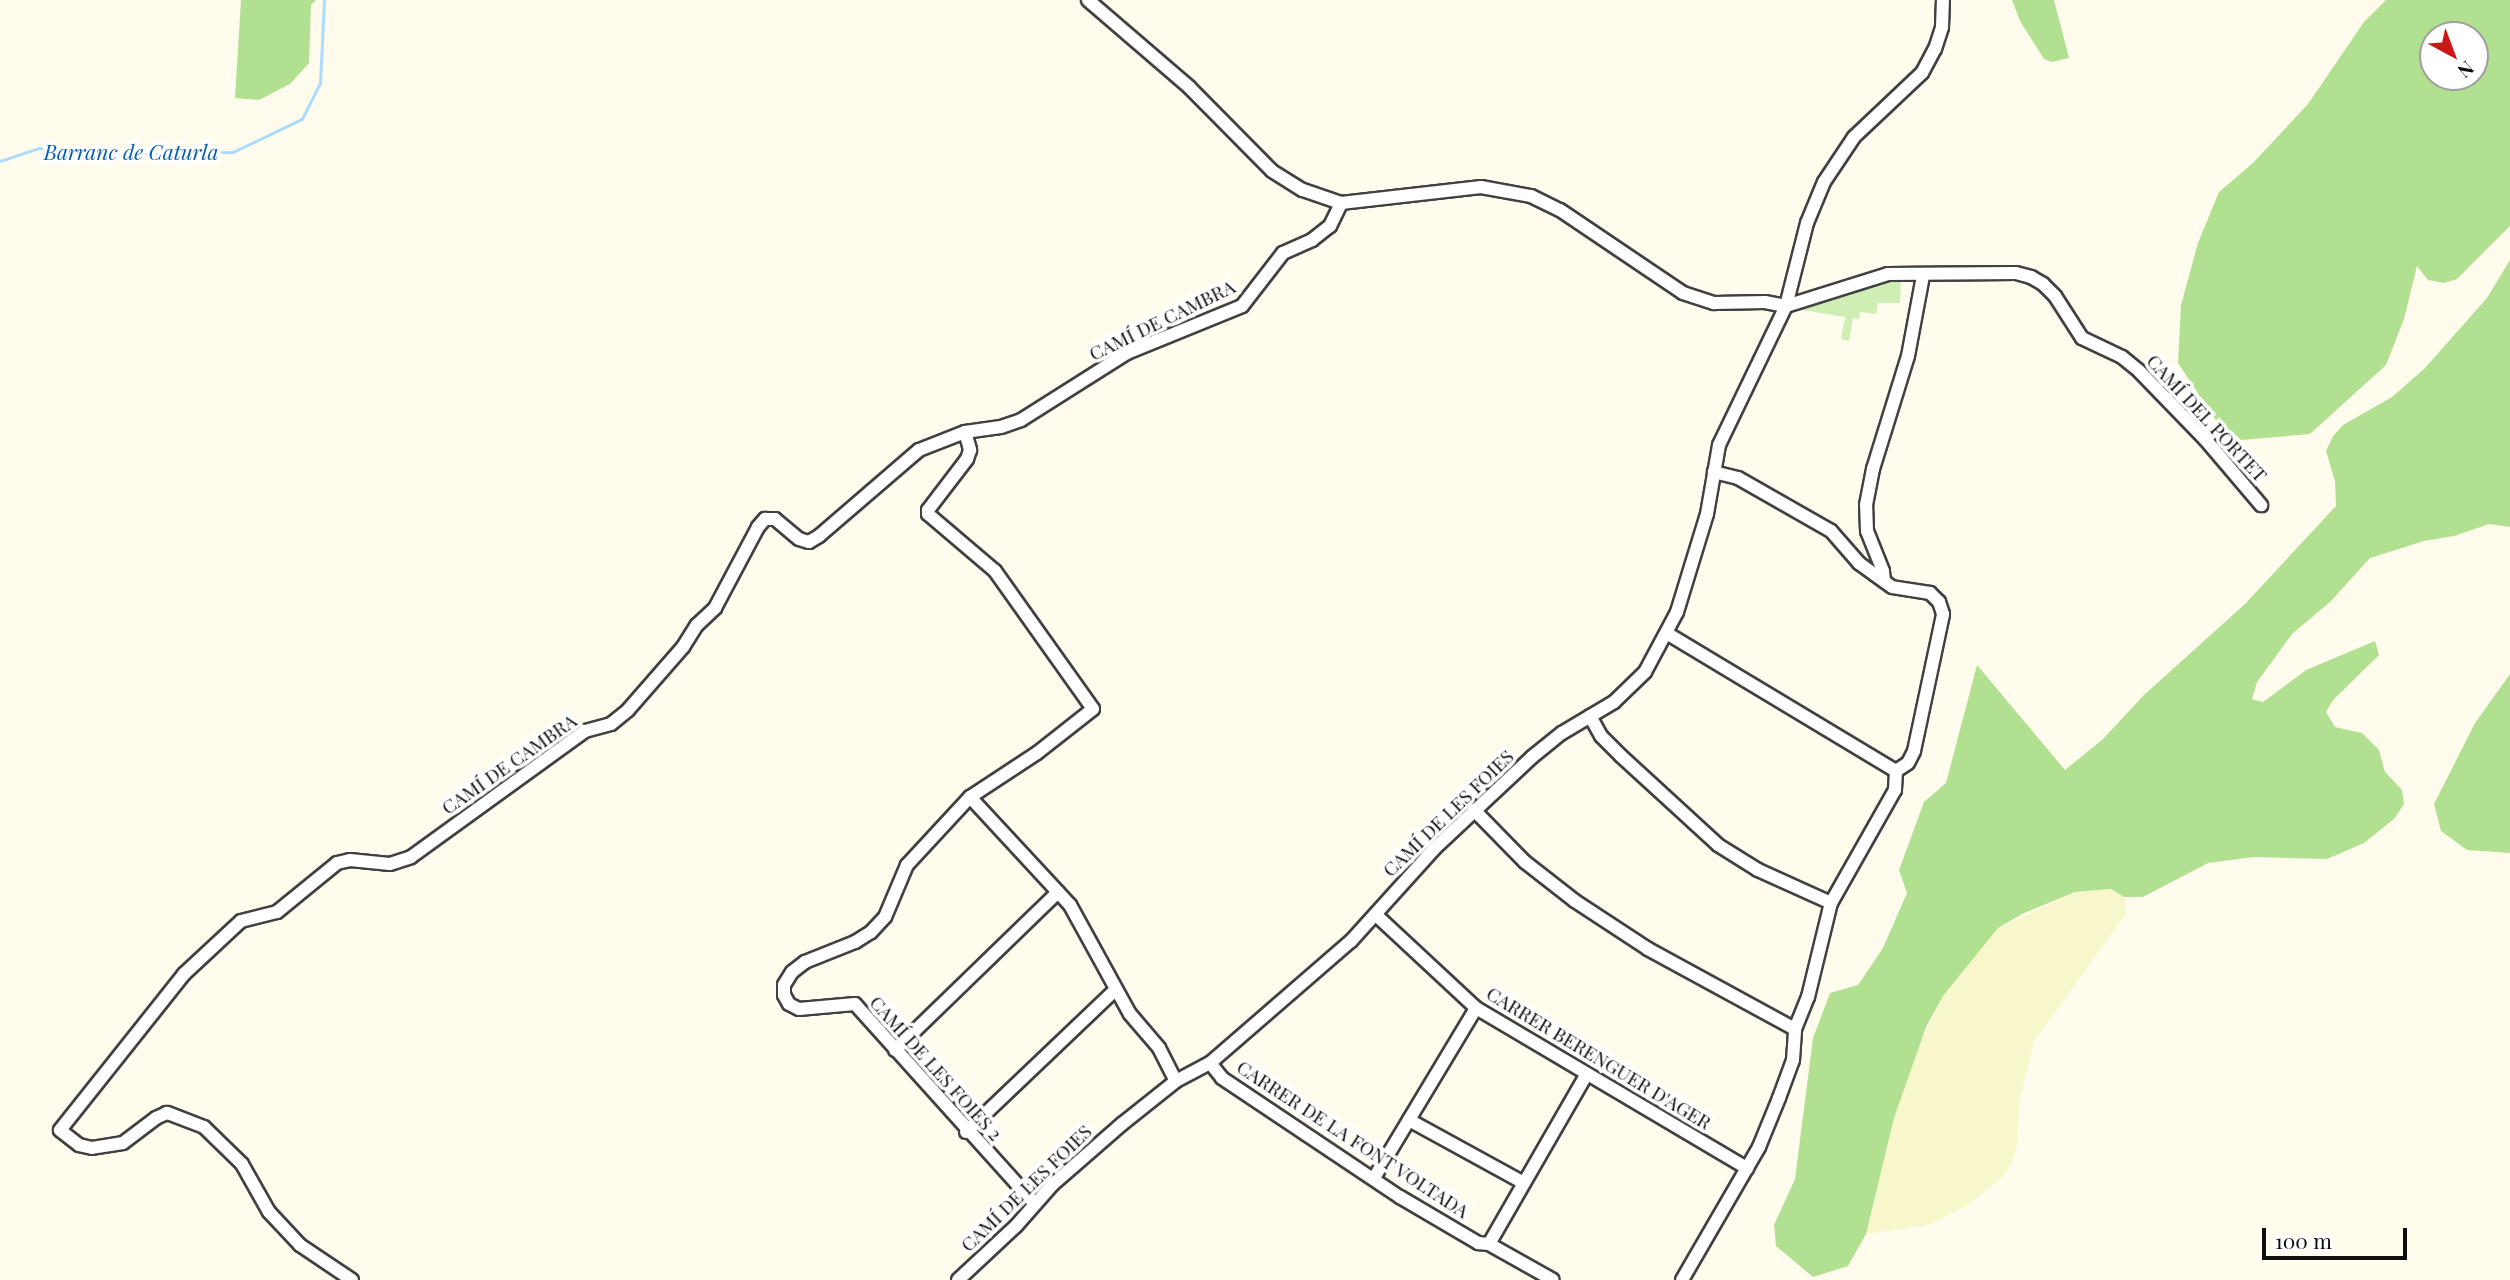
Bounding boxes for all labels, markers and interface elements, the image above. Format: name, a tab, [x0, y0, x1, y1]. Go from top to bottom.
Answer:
north arrow	[2419, 21, 2489, 91]
text: N	[2453, 56, 2480, 85]
water label: Barranc de Caturla	[44, 138, 218, 164]
street label: CAMÍ DE CAMBRA	[1085, 275, 1239, 365]
street label: CAMÍ DEL PORTET	[2142, 350, 2272, 486]
street label: CAMÍ DE CAMBRA	[437, 709, 581, 819]
street label: CAMÍ DE LES FOIES	[1378, 745, 1518, 881]
street label: CARRER BERENGUER D'AGER	[1482, 982, 1716, 1134]
street label: CAMÍ DE LES FOIES 2	[865, 991, 1007, 1145]
street label: CARRER DE LA FONT VOLTADA	[1232, 1055, 1474, 1223]
street label: CAMÍ DE LES FOIES	[956, 1120, 1096, 1256]
scale bar	[2265, 1214, 2410, 1258]
text: 100 m	[2275, 1226, 2332, 1254]

